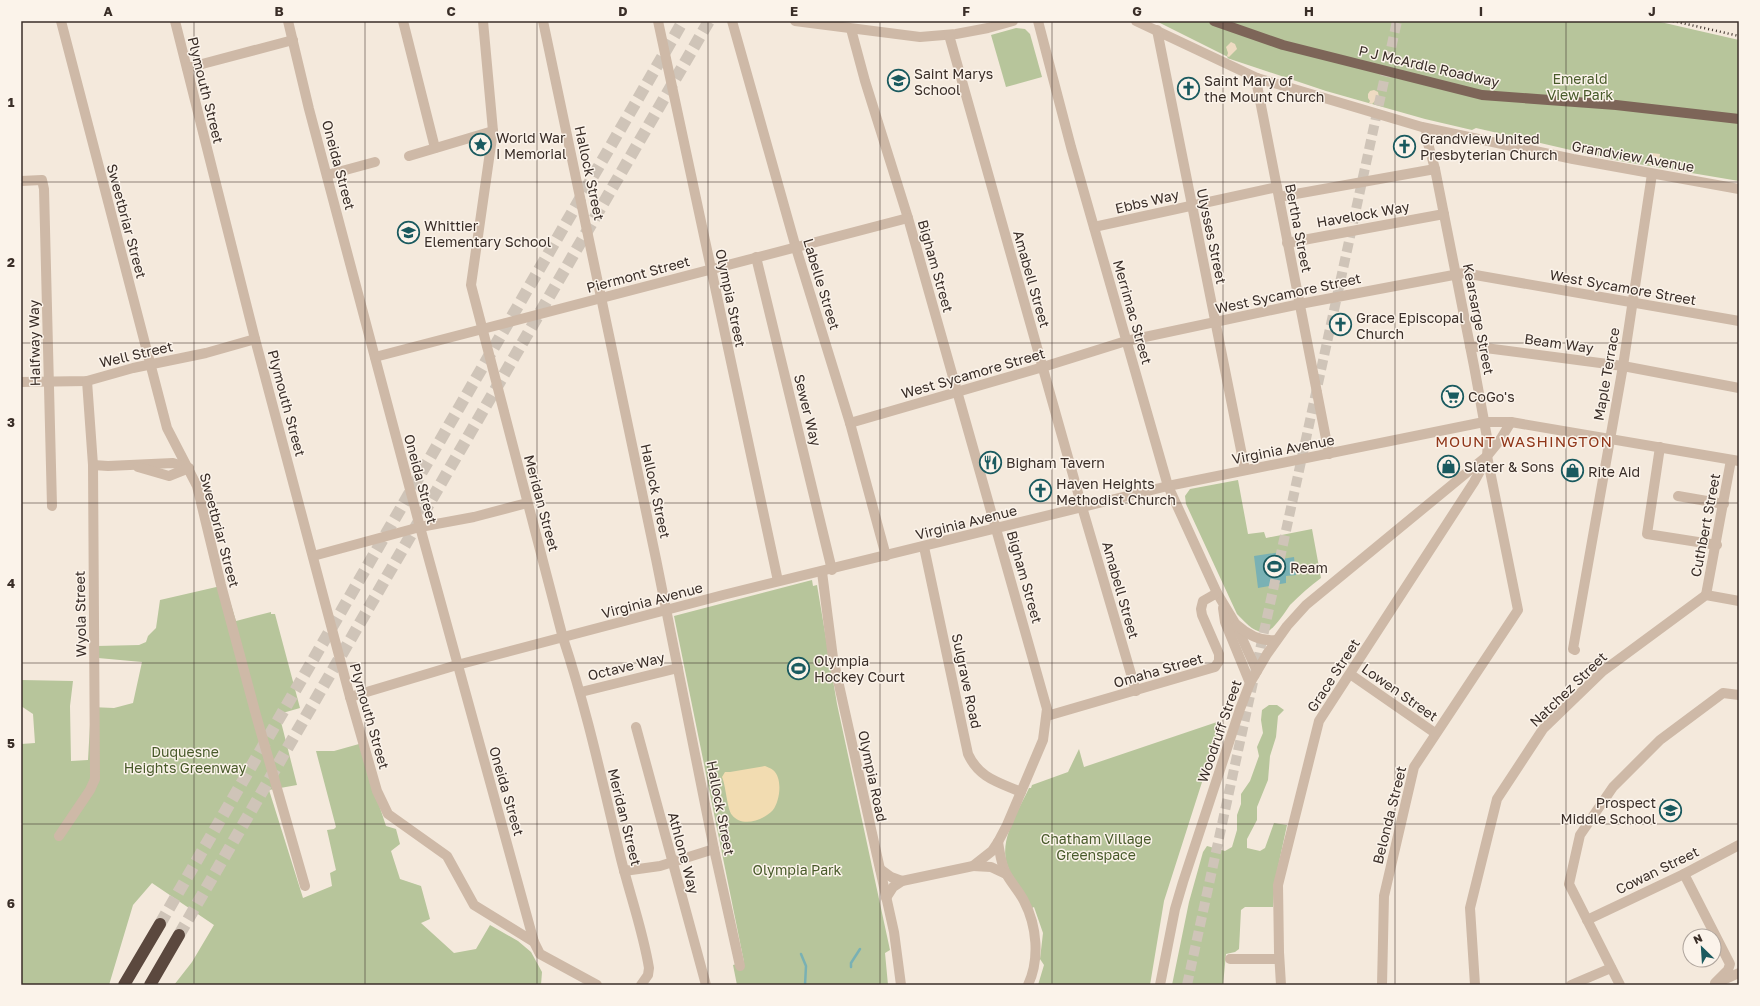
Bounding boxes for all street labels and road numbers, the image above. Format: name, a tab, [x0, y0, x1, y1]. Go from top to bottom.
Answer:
street label: Plymouth Street	[184, 35, 228, 145]
street label: P J McArdle Roadway	[1357, 42, 1501, 90]
street label: Oneida Street	[319, 118, 359, 212]
street label: Hallock Street	[572, 124, 608, 222]
street label: Grandview Avenue	[1570, 137, 1696, 175]
street label: Sweetbriar Street	[104, 162, 150, 280]
street label: Bertha Street	[1282, 182, 1316, 274]
street label: Ebbs Way	[1113, 185, 1181, 217]
street label: Ulysses Street	[1194, 187, 1230, 285]
street label: Havelock Way	[1315, 197, 1411, 231]
street label: Bigham Street	[915, 218, 957, 314]
street label: Amabell Street	[1010, 228, 1054, 330]
street label: Labelle Street	[800, 236, 844, 332]
street label: Olympia Street	[712, 247, 750, 349]
street label: Piermont Street	[584, 252, 692, 296]
street label: Merrimac Street	[1110, 258, 1156, 366]
street label: Kearsarge Street	[1460, 262, 1498, 376]
street label: West Sycamore Street	[1548, 266, 1698, 308]
street label: West Sycamore Street	[1214, 269, 1362, 317]
street label: Halfway Way	[25, 299, 43, 386]
street label: Maple Terrace	[1589, 326, 1623, 422]
street label: Beam Way	[1523, 330, 1595, 356]
street label: Well Street	[98, 337, 174, 371]
street label: West Sycamore Street	[899, 344, 1047, 402]
street label: Plymouth Street	[265, 348, 309, 458]
street label: Sewer Way	[791, 372, 825, 448]
street label: Virginia Avenue	[1230, 431, 1336, 467]
street label: Oneida Street	[401, 432, 441, 526]
street label: Hallock Street	[638, 442, 674, 540]
street label: Meridan Street	[521, 453, 563, 553]
street label: Sweetbriar Street	[197, 471, 243, 589]
street label: Cuthbert Street	[1687, 472, 1723, 578]
street label: Virginia Avenue	[913, 501, 1019, 543]
street label: Bigham Street	[1004, 529, 1046, 625]
street label: Amabell Street	[1099, 539, 1143, 641]
street label: Wyola Street	[71, 570, 89, 658]
street label: Virginia Avenue	[600, 578, 704, 622]
street label: Sulgrave Road	[949, 632, 985, 730]
street label: Grace Street	[1303, 635, 1363, 715]
street label: Octave Way	[586, 648, 666, 684]
street label: Natchez Street	[1526, 648, 1610, 730]
street label: Omaha Street	[1111, 649, 1205, 691]
street label: Lowen Street	[1359, 660, 1441, 724]
street label: Plymouth Street	[347, 661, 393, 771]
street label: Woodruff Street	[1193, 677, 1245, 785]
street label: Olympia Road	[855, 729, 891, 823]
street label: Oneida Street	[486, 744, 528, 838]
street label: Hallock Street	[703, 759, 739, 857]
street label: Belonda Street	[1369, 764, 1409, 866]
street label: Meridan Street	[605, 767, 645, 867]
street label: Athlone Way	[665, 810, 703, 896]
street label: Cowan Street	[1613, 843, 1701, 897]

